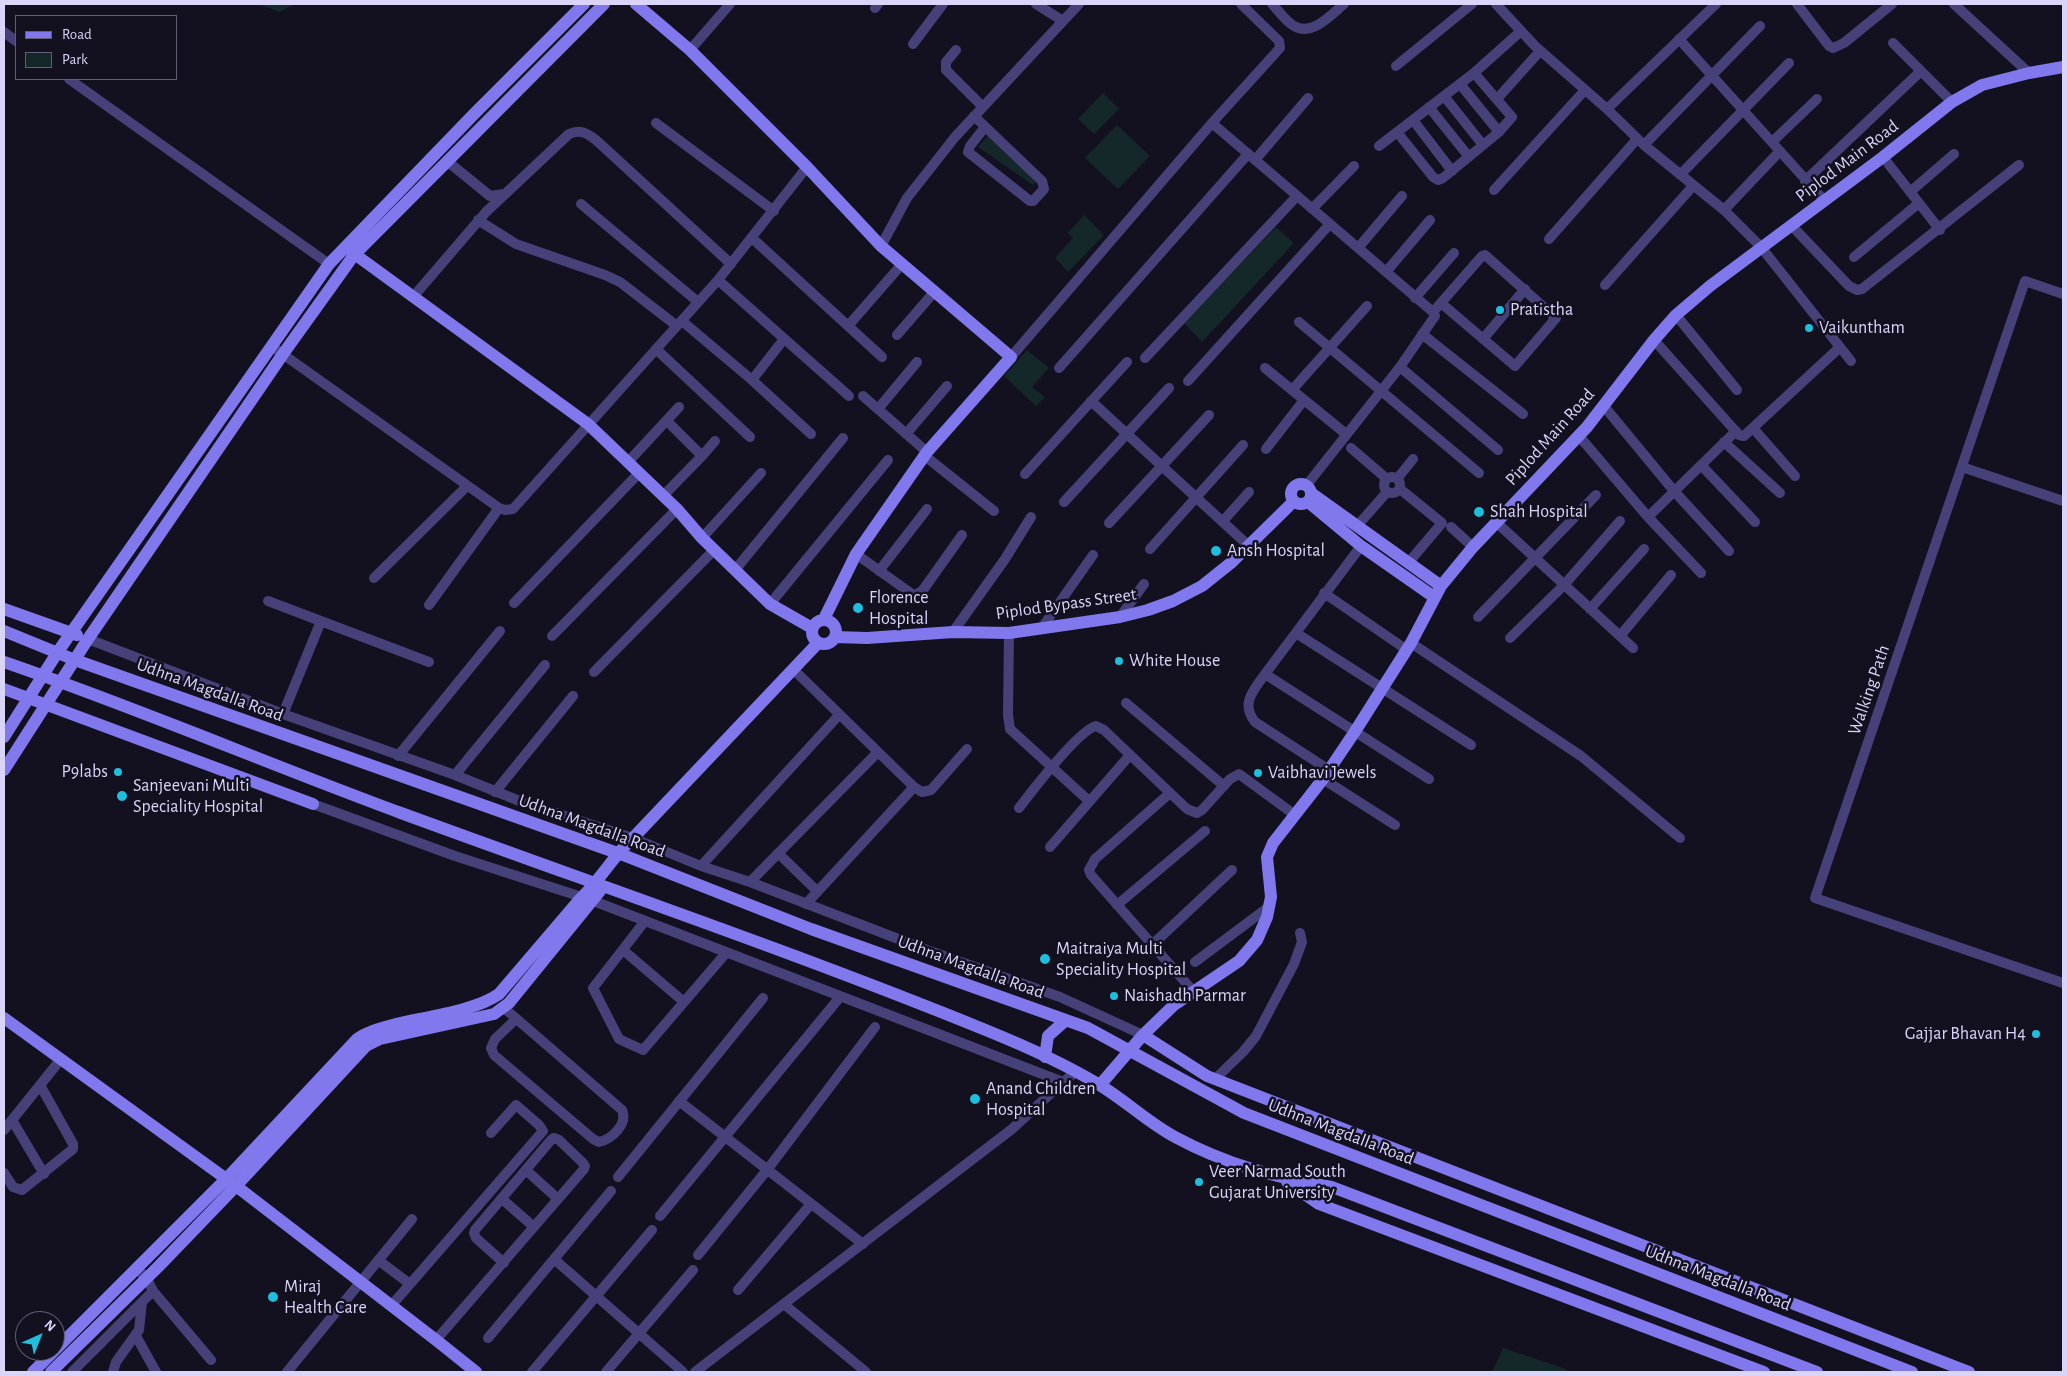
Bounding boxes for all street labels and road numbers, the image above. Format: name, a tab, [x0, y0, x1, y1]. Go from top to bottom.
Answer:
street label: Piplod Main Road	[1791, 115, 1903, 207]
street label: Piplod Main Road	[1501, 384, 1599, 490]
street label: Piplod Bypass Street	[994, 583, 1138, 625]
street label: Walking Path	[1844, 642, 1894, 738]
street label: Udhna Magdalla Road	[134, 653, 286, 727]
street label: Udhna Magdalla Road	[516, 789, 668, 863]
street label: Udhna Magdalla Road	[895, 930, 1047, 1004]
street label: Udhna Magdalla Road	[1265, 1094, 1417, 1170]
street label: Udhna Magdalla Road	[1642, 1240, 1794, 1316]

